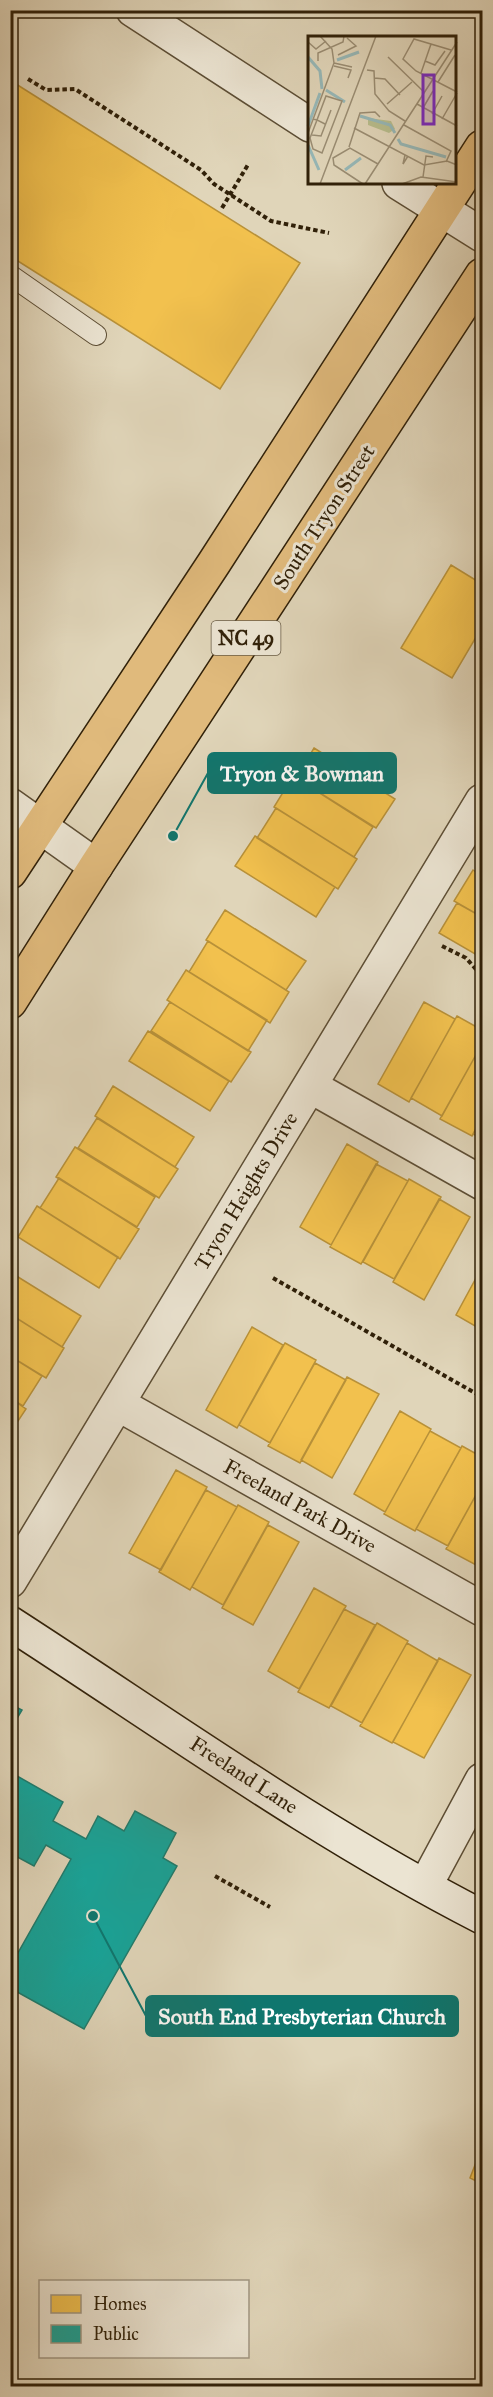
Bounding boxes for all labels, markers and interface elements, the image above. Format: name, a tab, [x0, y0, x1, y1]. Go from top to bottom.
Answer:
inset map	[308, 36, 457, 184]
street label: South Tryon Street	[267, 439, 381, 594]
road number: NC 49	[212, 621, 280, 655]
callout: Tryon & Bowman	[208, 753, 396, 793]
text: Tryon & Bowman	[219, 760, 384, 787]
street label: Tryon Heights Drive	[188, 1107, 304, 1275]
street label: Freeland Park Drive	[219, 1453, 381, 1559]
street label: Freeland Lane	[185, 1730, 303, 1820]
callout: South End Presbyterian Church	[146, 1996, 458, 2036]
text: South End Presbyterian Church	[158, 2003, 447, 2030]
legend	[39, 2280, 249, 2358]
text: Homes	[93, 2293, 147, 2315]
text: Public	[93, 2323, 139, 2345]

